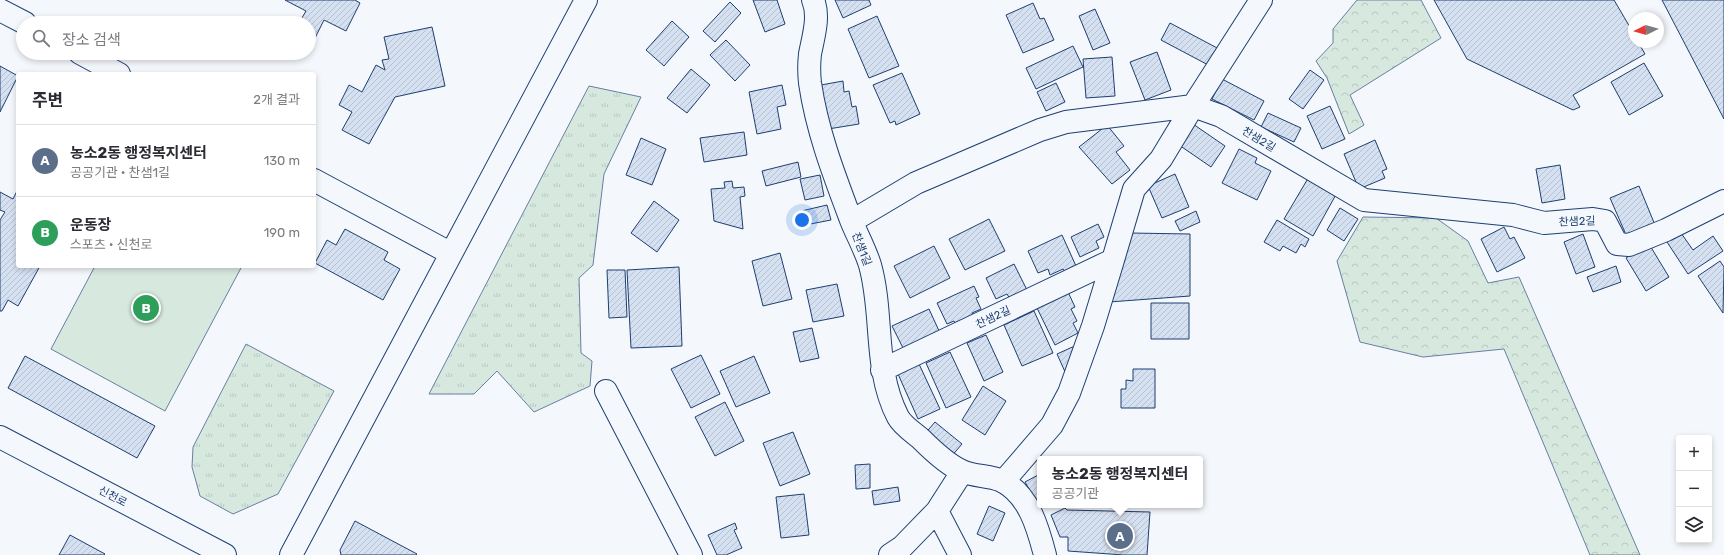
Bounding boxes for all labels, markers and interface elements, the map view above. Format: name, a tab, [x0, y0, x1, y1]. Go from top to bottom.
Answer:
north arrow	[1628, 12, 1664, 48]
search box	[16, 16, 316, 60]
icon: search	[30, 27, 52, 49]
text: 장소 검색	[62, 31, 121, 49]
text: 주변	[32, 90, 63, 110]
text: 2개 결과	[253, 92, 300, 107]
street label: 찬샘2길	[1240, 124, 1278, 154]
text: 농소2동 행정복지센터	[70, 144, 207, 162]
text: A	[40, 153, 50, 168]
text: 130 m	[264, 153, 300, 168]
text: 공공기관 · 찬샘1길	[70, 165, 170, 180]
your location	[792, 210, 812, 230]
street label: 찬샘2길	[1558, 214, 1596, 229]
text: 운동장	[70, 216, 111, 234]
text: B	[40, 225, 50, 240]
text: 190 m	[264, 225, 300, 240]
street label: 찬샘1길	[849, 230, 874, 268]
text: 스포츠 · 신천로	[70, 237, 152, 252]
pin: B	[133, 293, 159, 323]
street label: 찬샘2길	[974, 304, 1013, 331]
map controls	[1676, 435, 1712, 543]
button: +	[1676, 435, 1712, 471]
popup	[1037, 456, 1203, 508]
text: 농소2동 행정복지센터	[1051, 465, 1189, 483]
button: −	[1676, 471, 1712, 507]
street label: 신천로	[96, 484, 129, 509]
text: 공공기관	[1051, 486, 1099, 501]
button: layers	[1676, 507, 1712, 543]
pin: A	[1107, 521, 1133, 551]

